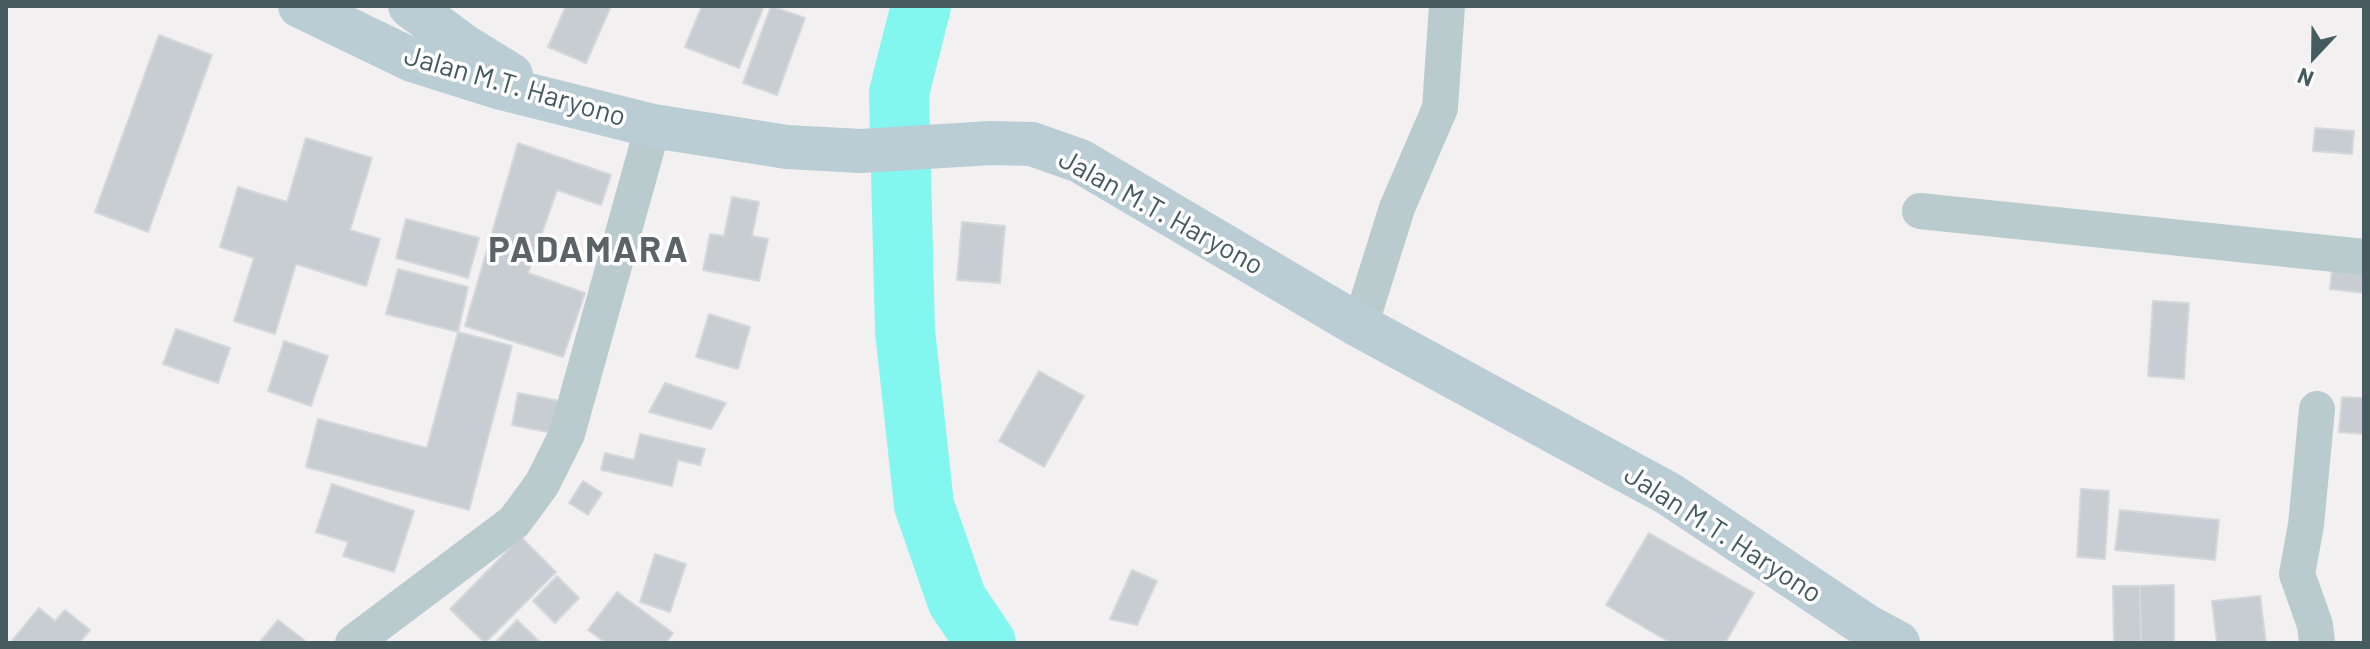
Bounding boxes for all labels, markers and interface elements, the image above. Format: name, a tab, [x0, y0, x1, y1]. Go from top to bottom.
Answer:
north arrow	[2274, 16, 2354, 96]
street label: Jalan M.T. Haryono	[400, 38, 630, 134]
text: N	[2293, 63, 2317, 93]
street label: Jalan M.T. Haryono	[1053, 142, 1269, 282]
district label: PADAMARA	[488, 228, 690, 272]
street label: Jalan M.T. Haryono	[1618, 458, 1828, 610]

